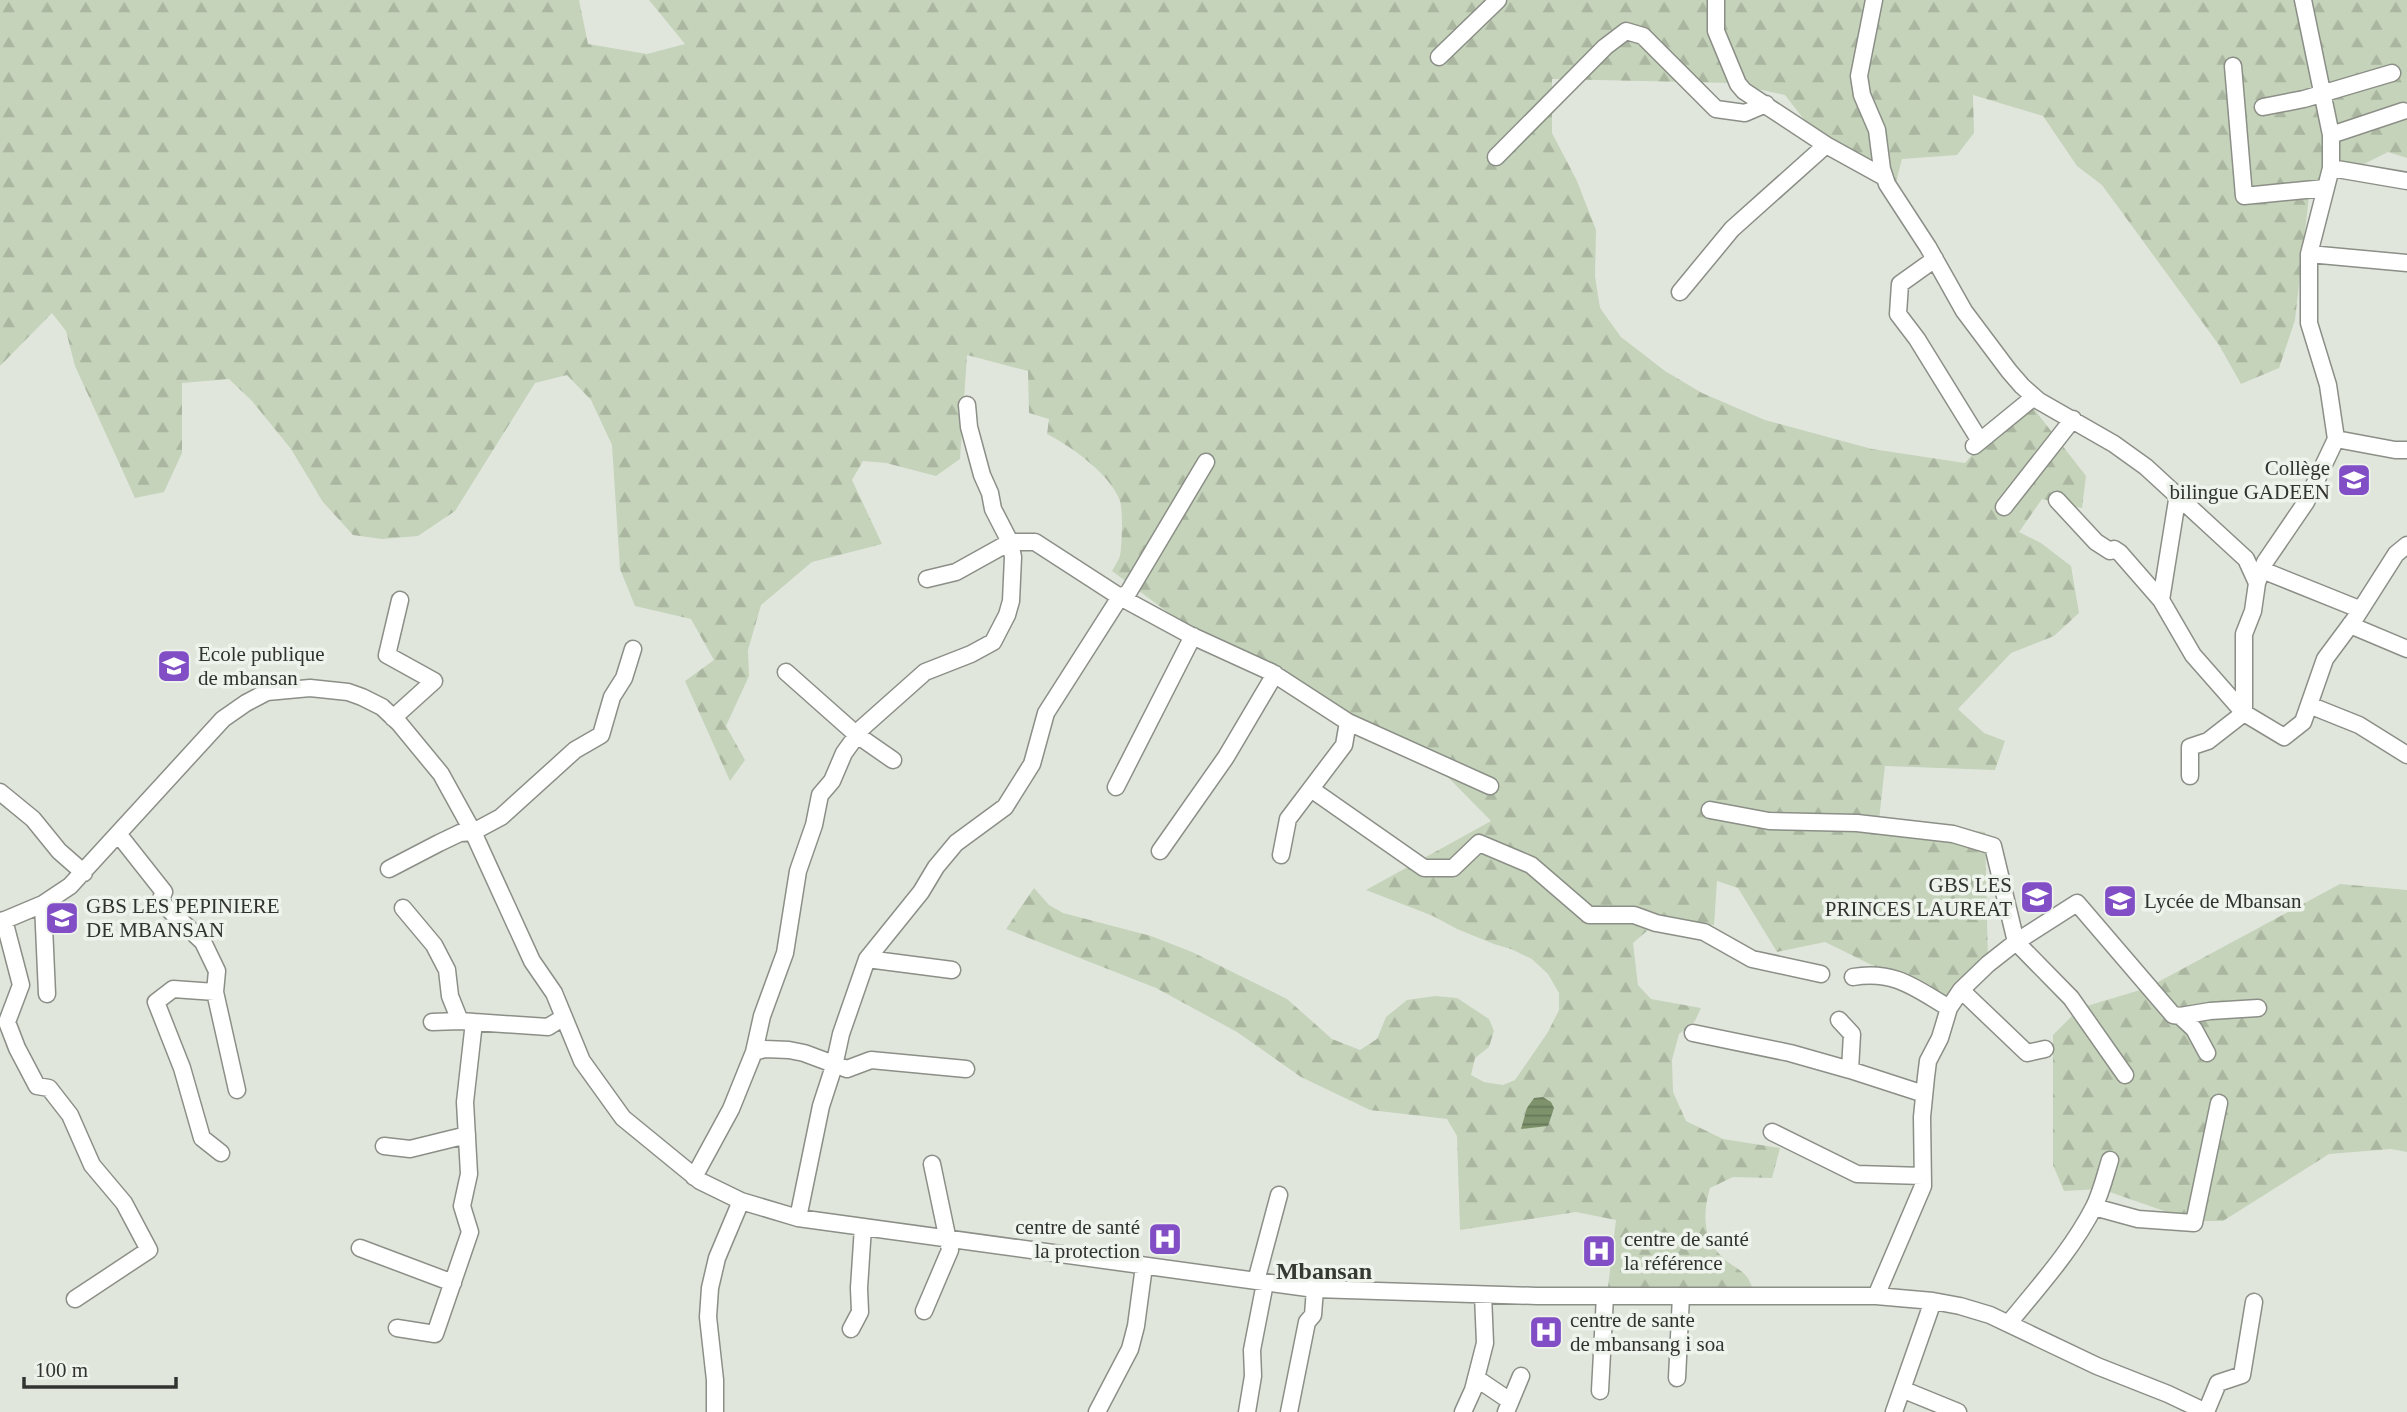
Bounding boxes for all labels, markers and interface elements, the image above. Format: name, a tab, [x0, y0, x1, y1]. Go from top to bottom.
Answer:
place label: Collège bilingue GADEEN	[2170, 456, 2330, 504]
school or university icon: Collège bilingue GADEEN	[2335, 461, 2373, 499]
place label: Ecole publique de mbansan	[198, 642, 325, 690]
school or university icon: Ecole publique de mbansan	[155, 647, 193, 685]
place label: GBS LES PRINCES LAUREAT	[1825, 873, 2012, 921]
school or university icon: GBS LES PRINCES LAUREAT	[2018, 878, 2056, 916]
school or university icon: Lycée de Mbansan	[2101, 882, 2139, 920]
place label: Lycée de Mbansan	[2144, 889, 2302, 913]
place label: GBS LES PEPINIERE DE MBANSAN	[86, 894, 280, 942]
school or university icon: GBS LES PEPINIERE DE MBANSAN	[43, 899, 81, 937]
place label: centre de santé la protection	[1015, 1215, 1140, 1263]
hospital icon: centre de santé la protection	[1146, 1220, 1184, 1258]
place label: centre de santé la référence	[1624, 1227, 1749, 1275]
hospital icon: centre de santé la référence	[1580, 1232, 1618, 1270]
district label: Mbansan	[1276, 1258, 1372, 1284]
place label: centre de sante de mbansang i soa	[1570, 1308, 1725, 1356]
hospital icon: centre de sante de mbansang i soa	[1527, 1313, 1565, 1351]
scale bar	[24, 1346, 177, 1390]
text: 100 m	[35, 1358, 88, 1382]

